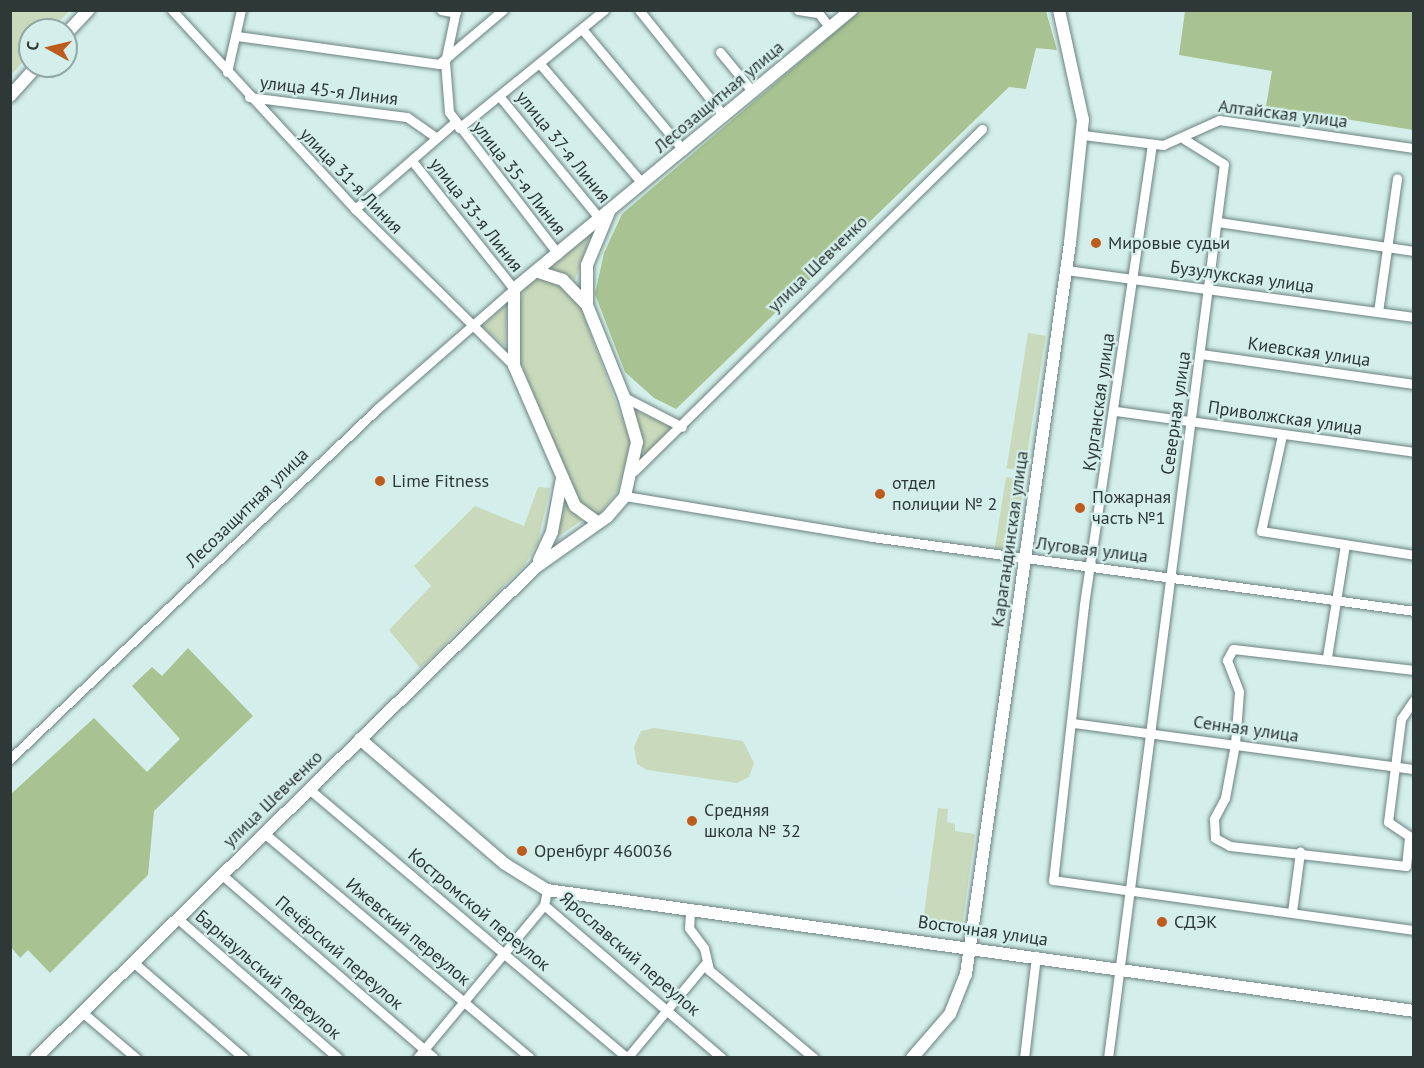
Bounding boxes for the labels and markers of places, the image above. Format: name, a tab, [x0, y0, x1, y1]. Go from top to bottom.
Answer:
place label: Мировые судьи	[1108, 232, 1230, 254]
marker: Мировые судьи	[1089, 236, 1103, 250]
place label: Lime Fitness	[392, 470, 489, 492]
place label: отдел полиции № 2	[892, 473, 997, 516]
marker: Lime Fitness	[373, 474, 387, 488]
marker: отдел полиции № 2	[873, 487, 887, 501]
place label: Пожарная часть №1	[1092, 487, 1171, 530]
marker: Пожарная часть №1	[1073, 501, 1087, 515]
place label: Средняя школа № 32	[704, 800, 801, 842]
marker: Средняя школа № 32	[685, 814, 699, 828]
place label: Оренбург 460036	[534, 840, 673, 862]
marker: Оренбург 460036	[515, 844, 529, 858]
place label: СДЭК	[1174, 911, 1217, 933]
marker: СДЭК	[1155, 915, 1169, 929]

